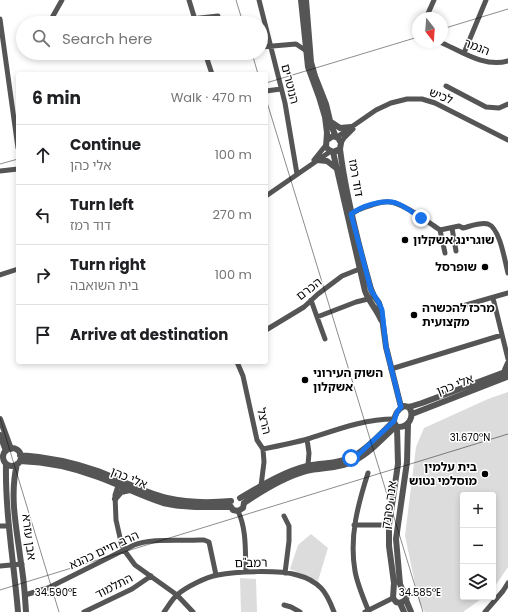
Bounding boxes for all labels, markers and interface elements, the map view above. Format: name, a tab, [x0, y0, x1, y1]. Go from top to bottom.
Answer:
north arrow	[412, 12, 448, 48]
search box	[16, 16, 268, 60]
icon: search	[30, 27, 52, 49]
text: Search here	[62, 28, 152, 49]
street label: הנמר	[462, 34, 492, 59]
street label: הנוטרים	[277, 62, 304, 106]
street label: לכיש	[427, 83, 456, 108]
text: 6 min	[32, 86, 81, 110]
text: Walk · 470 m	[171, 88, 252, 107]
text: Continue	[70, 134, 141, 155]
icon: ahead	[32, 144, 54, 166]
text: 100 m	[215, 145, 252, 164]
text: אלי כהן	[70, 156, 111, 175]
street label: דוד רמז	[345, 158, 368, 199]
text: Turn left	[70, 194, 134, 215]
icon: left	[32, 204, 54, 226]
text: 270 m	[212, 205, 252, 224]
route end	[412, 209, 430, 227]
text: דוד רמז	[70, 216, 111, 235]
place label: שוגרינג אשקלון	[413, 231, 494, 248]
marker: שוגרינג אשקלון	[400, 235, 410, 245]
text: Turn right	[70, 254, 146, 275]
place label: שופרסל	[435, 258, 477, 275]
marker: שופרסל	[480, 262, 490, 272]
icon: right	[32, 264, 54, 286]
text: 100 m	[215, 265, 252, 284]
street label: הכרם	[292, 273, 325, 304]
text: בית השואבה	[70, 276, 139, 295]
place label: מרכז להכשרה מקצועית	[422, 299, 495, 330]
marker: מרכז להכשרה מקצועית	[409, 310, 419, 320]
icon: arrive	[32, 324, 54, 346]
text: Arrive at destination	[70, 324, 228, 345]
place label: השוק העירוני אשקלון	[313, 364, 383, 395]
street label: אלי כהן	[434, 370, 476, 399]
marker: השוק העירוני אשקלון	[300, 375, 310, 385]
street label: הרצל	[253, 406, 276, 436]
text: 31.670°N	[450, 430, 490, 445]
route start	[342, 449, 360, 467]
place label: בית עלמין מוסלמי נטוש	[409, 458, 478, 489]
street label: אלי כהן	[108, 463, 150, 493]
marker: בית עלמין מוסלמי נטוש	[480, 469, 490, 479]
street label: אנה פרנק	[377, 479, 400, 530]
map controls	[460, 492, 496, 600]
button: +	[460, 492, 496, 528]
street label: אבן עזרא	[18, 513, 41, 561]
street label: הרב חיים כהנא	[66, 526, 142, 573]
button: −	[460, 528, 496, 564]
street label: רמב"ם	[235, 554, 267, 571]
button: layers	[460, 564, 496, 600]
street label: התלמוד	[92, 569, 135, 602]
text: 34.590°E	[35, 585, 77, 600]
text: 34.585°E	[399, 585, 441, 600]

